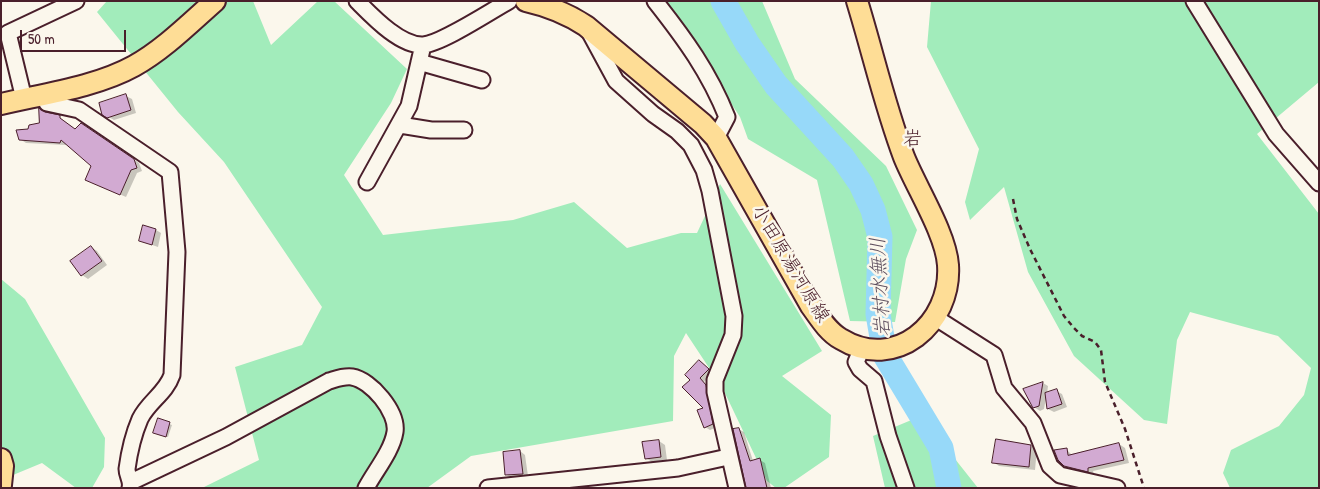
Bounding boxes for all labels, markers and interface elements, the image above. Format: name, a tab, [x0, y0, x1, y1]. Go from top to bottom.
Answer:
scale bar	[22, 20, 129, 52]
text: 50 m	[28, 28, 55, 49]
district label: 岩	[903, 128, 923, 152]
street label: 小田原湯河原線	[746, 201, 834, 327]
water label: 岩村水無川	[866, 236, 896, 338]

